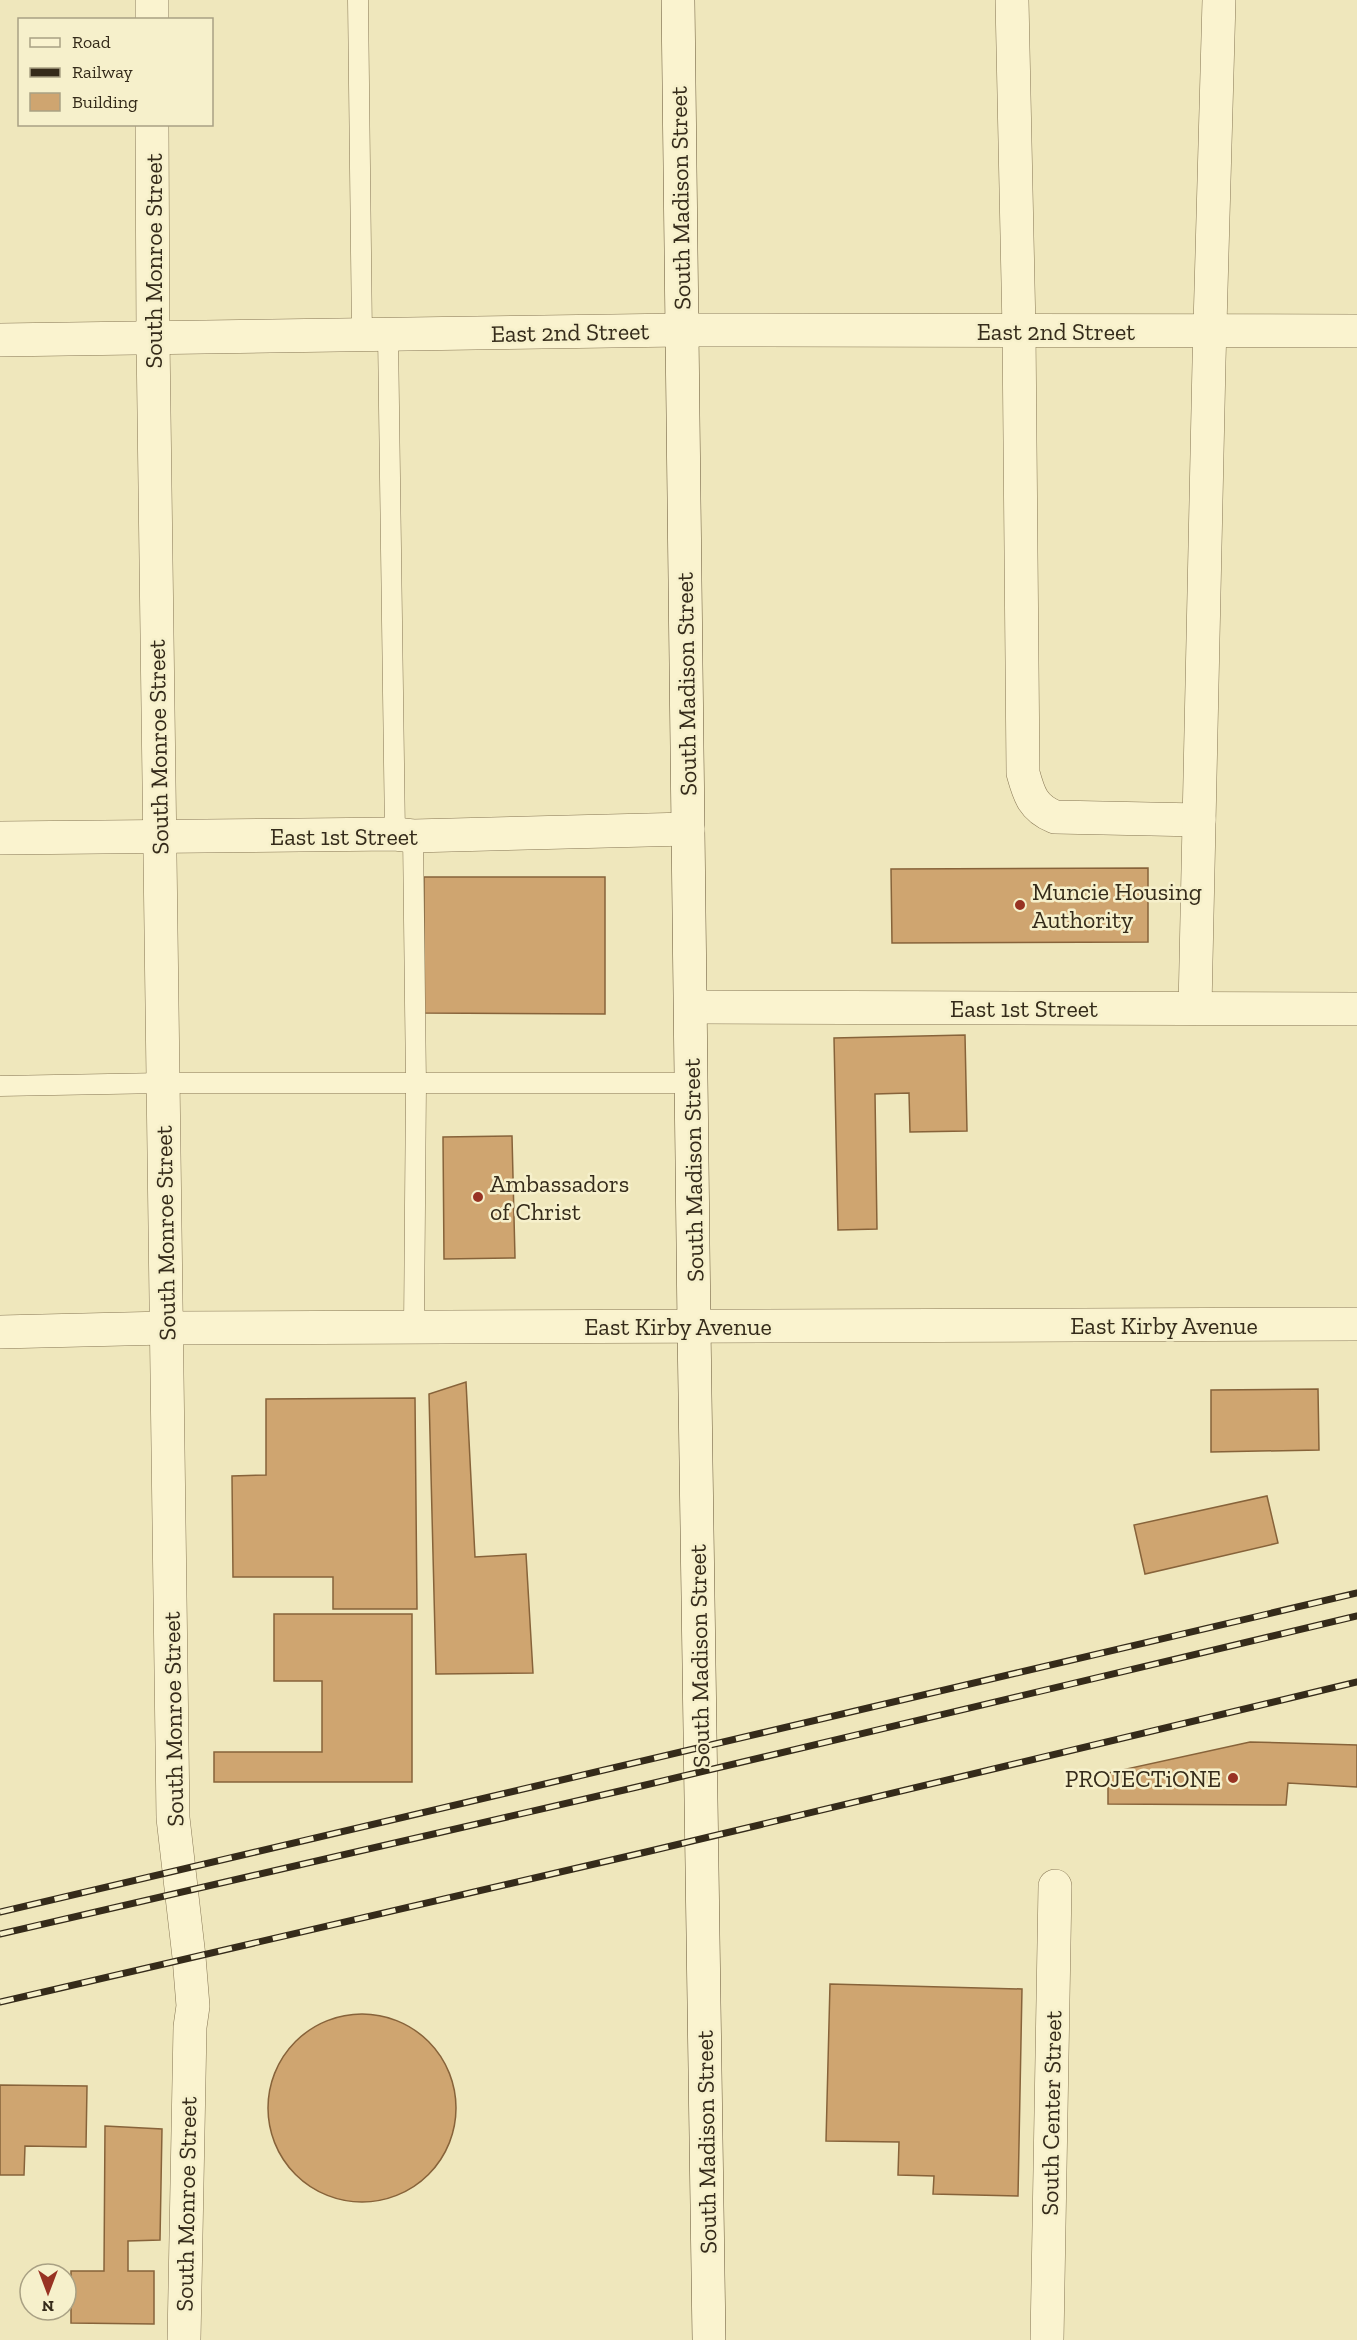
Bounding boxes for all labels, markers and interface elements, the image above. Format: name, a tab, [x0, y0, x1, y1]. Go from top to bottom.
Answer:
legend	[18, 18, 213, 126]
text: Road	[72, 31, 111, 53]
text: Railway	[72, 61, 134, 83]
street label: South Madison Street	[664, 86, 696, 310]
text: Building	[72, 91, 138, 113]
street label: South Monroe Street	[139, 153, 168, 369]
street label: East 2nd Street	[490, 316, 650, 348]
street label: East 2nd Street	[977, 317, 1135, 346]
street label: South Madison Street	[670, 572, 702, 796]
street label: South Monroe Street	[142, 639, 174, 855]
street label: East 1st Street	[270, 822, 418, 851]
place label: Muncie Housing Authority	[1032, 877, 1202, 934]
marker: Muncie Housing Authority	[1013, 898, 1027, 912]
street label: East 1st Street	[950, 994, 1098, 1023]
street label: South Madison Street	[677, 1058, 709, 1282]
street label: South Monroe Street	[149, 1125, 181, 1341]
place label: Ambassadors of Christ	[490, 1169, 629, 1226]
marker: Ambassadors of Christ	[471, 1190, 485, 1204]
street label: East Kirby Avenue	[1070, 1311, 1258, 1340]
street label: East Kirby Avenue	[584, 1312, 772, 1341]
street label: South Madison Street	[683, 1544, 715, 1768]
street label: South Monroe Street	[157, 1611, 189, 1827]
place label: PROJECTiONE	[1065, 1764, 1221, 1793]
marker: PROJECTiONE	[1226, 1771, 1240, 1785]
street label: South Center Street	[1035, 2010, 1067, 2216]
street label: South Madison Street	[690, 2030, 722, 2254]
street label: South Monroe Street	[170, 2096, 202, 2312]
north arrow	[18, 2262, 78, 2322]
text: N	[42, 2297, 54, 2316]

